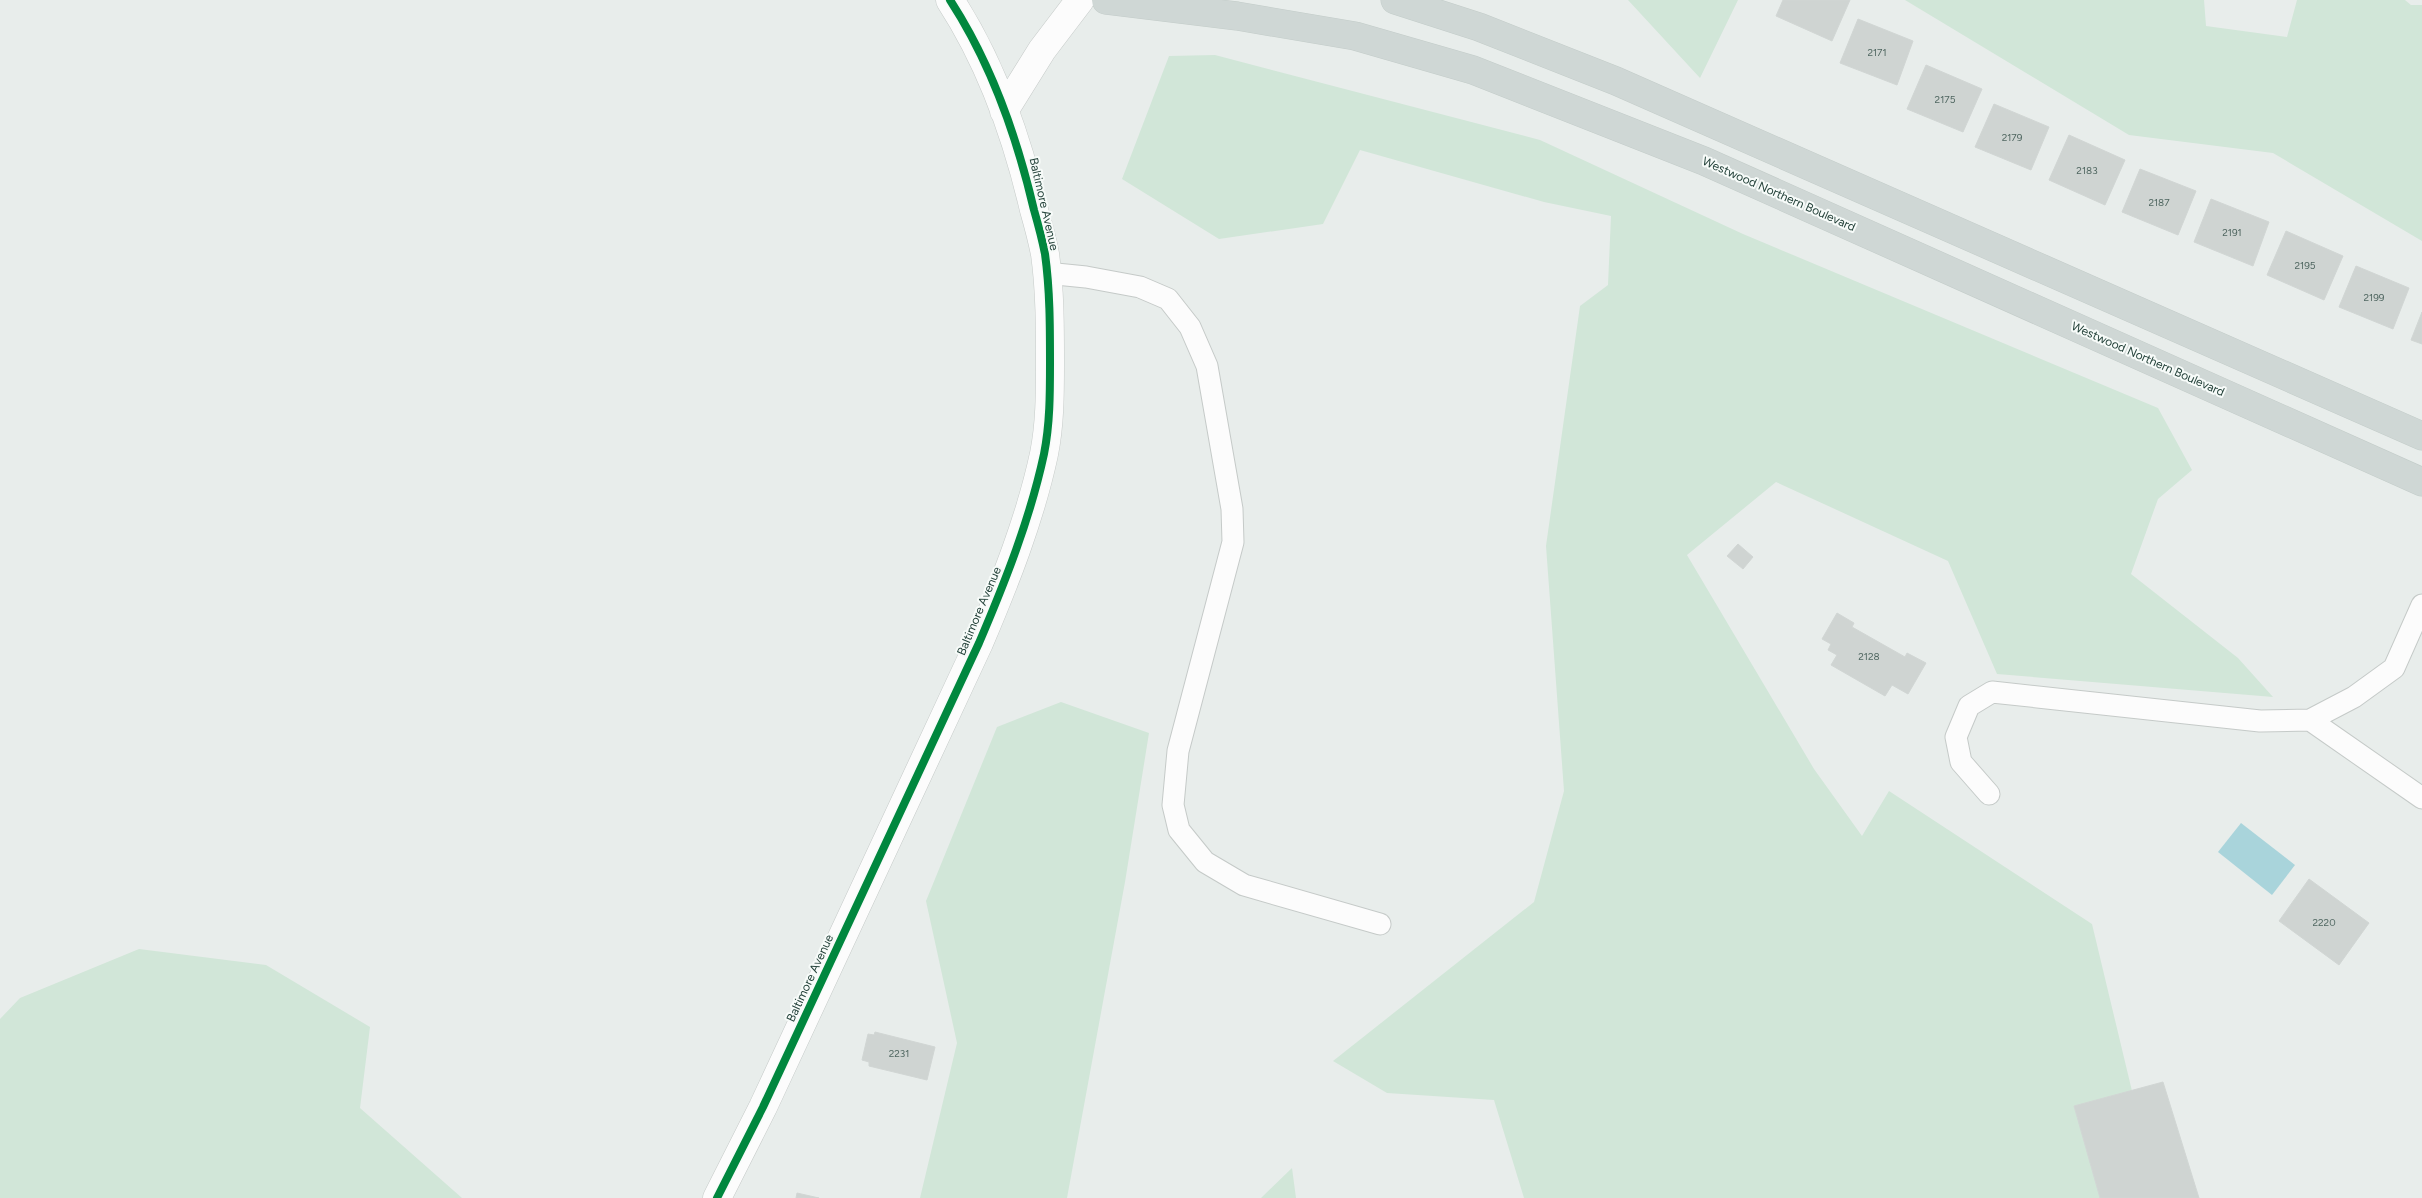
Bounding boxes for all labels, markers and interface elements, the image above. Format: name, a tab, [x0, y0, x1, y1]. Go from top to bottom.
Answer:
house number: 2171	[1867, 46, 1887, 59]
house number: 2175	[1935, 93, 1956, 106]
house number: 2179	[2002, 131, 2023, 144]
street label: Westwood Northern Boulevard	[1700, 154, 1858, 234]
street label: Baltimore Avenue	[1027, 156, 1062, 252]
house number: 2183	[2076, 164, 2098, 177]
house number: 2187	[2148, 196, 2170, 209]
house number: 2191	[2222, 226, 2242, 239]
house number: 2195	[2294, 259, 2316, 272]
house number: 2199	[2363, 291, 2385, 304]
street label: Westwood Northern Boulevard	[2069, 319, 2227, 399]
street label: Baltimore Avenue	[954, 564, 1004, 657]
house number: 2128	[1858, 650, 1880, 663]
house number: 2220	[2312, 916, 2336, 929]
street label: Baltimore Avenue	[784, 932, 837, 1024]
house number: 2231	[889, 1047, 909, 1060]

